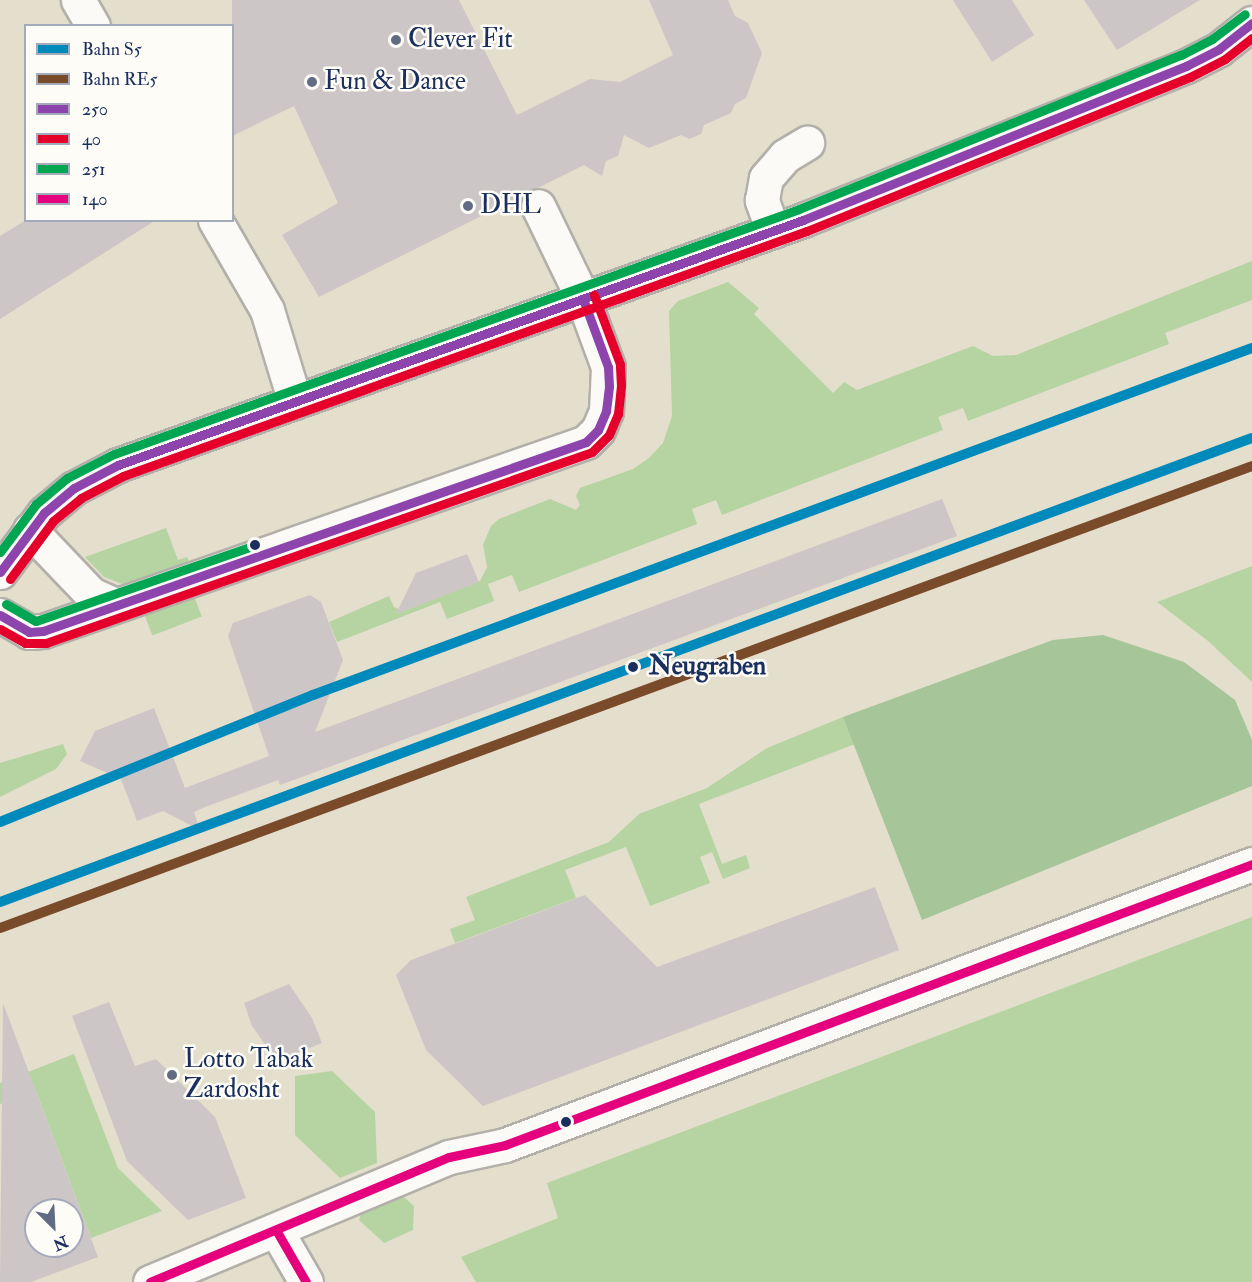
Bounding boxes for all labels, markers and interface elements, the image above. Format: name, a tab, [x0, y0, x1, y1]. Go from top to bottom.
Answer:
legend	[24, 24, 234, 222]
place label: Clever Fit	[408, 24, 513, 56]
marker: Clever Fit	[389, 33, 403, 47]
text: Bahn S5	[82, 38, 142, 61]
place label: Fun & Dance	[324, 66, 466, 98]
text: Bahn RE5	[82, 68, 157, 91]
marker: Fun & Dance	[305, 75, 319, 89]
text: 250	[82, 98, 108, 121]
text: 40	[82, 128, 101, 151]
text: 251	[82, 158, 105, 181]
text: 140	[82, 188, 107, 211]
place label: DHL	[480, 190, 541, 222]
marker: DHL	[461, 199, 475, 213]
unlabelled marker	[249, 539, 261, 551]
place label: Neugraben	[649, 651, 766, 683]
marker: Neugraben	[622, 656, 644, 678]
place label: Lotto Tabak Zardosht	[184, 1044, 313, 1106]
marker: Lotto Tabak Zardosht	[165, 1068, 179, 1082]
unlabelled marker	[560, 1116, 572, 1128]
north arrow	[24, 1198, 84, 1258]
text: N	[50, 1231, 71, 1255]

